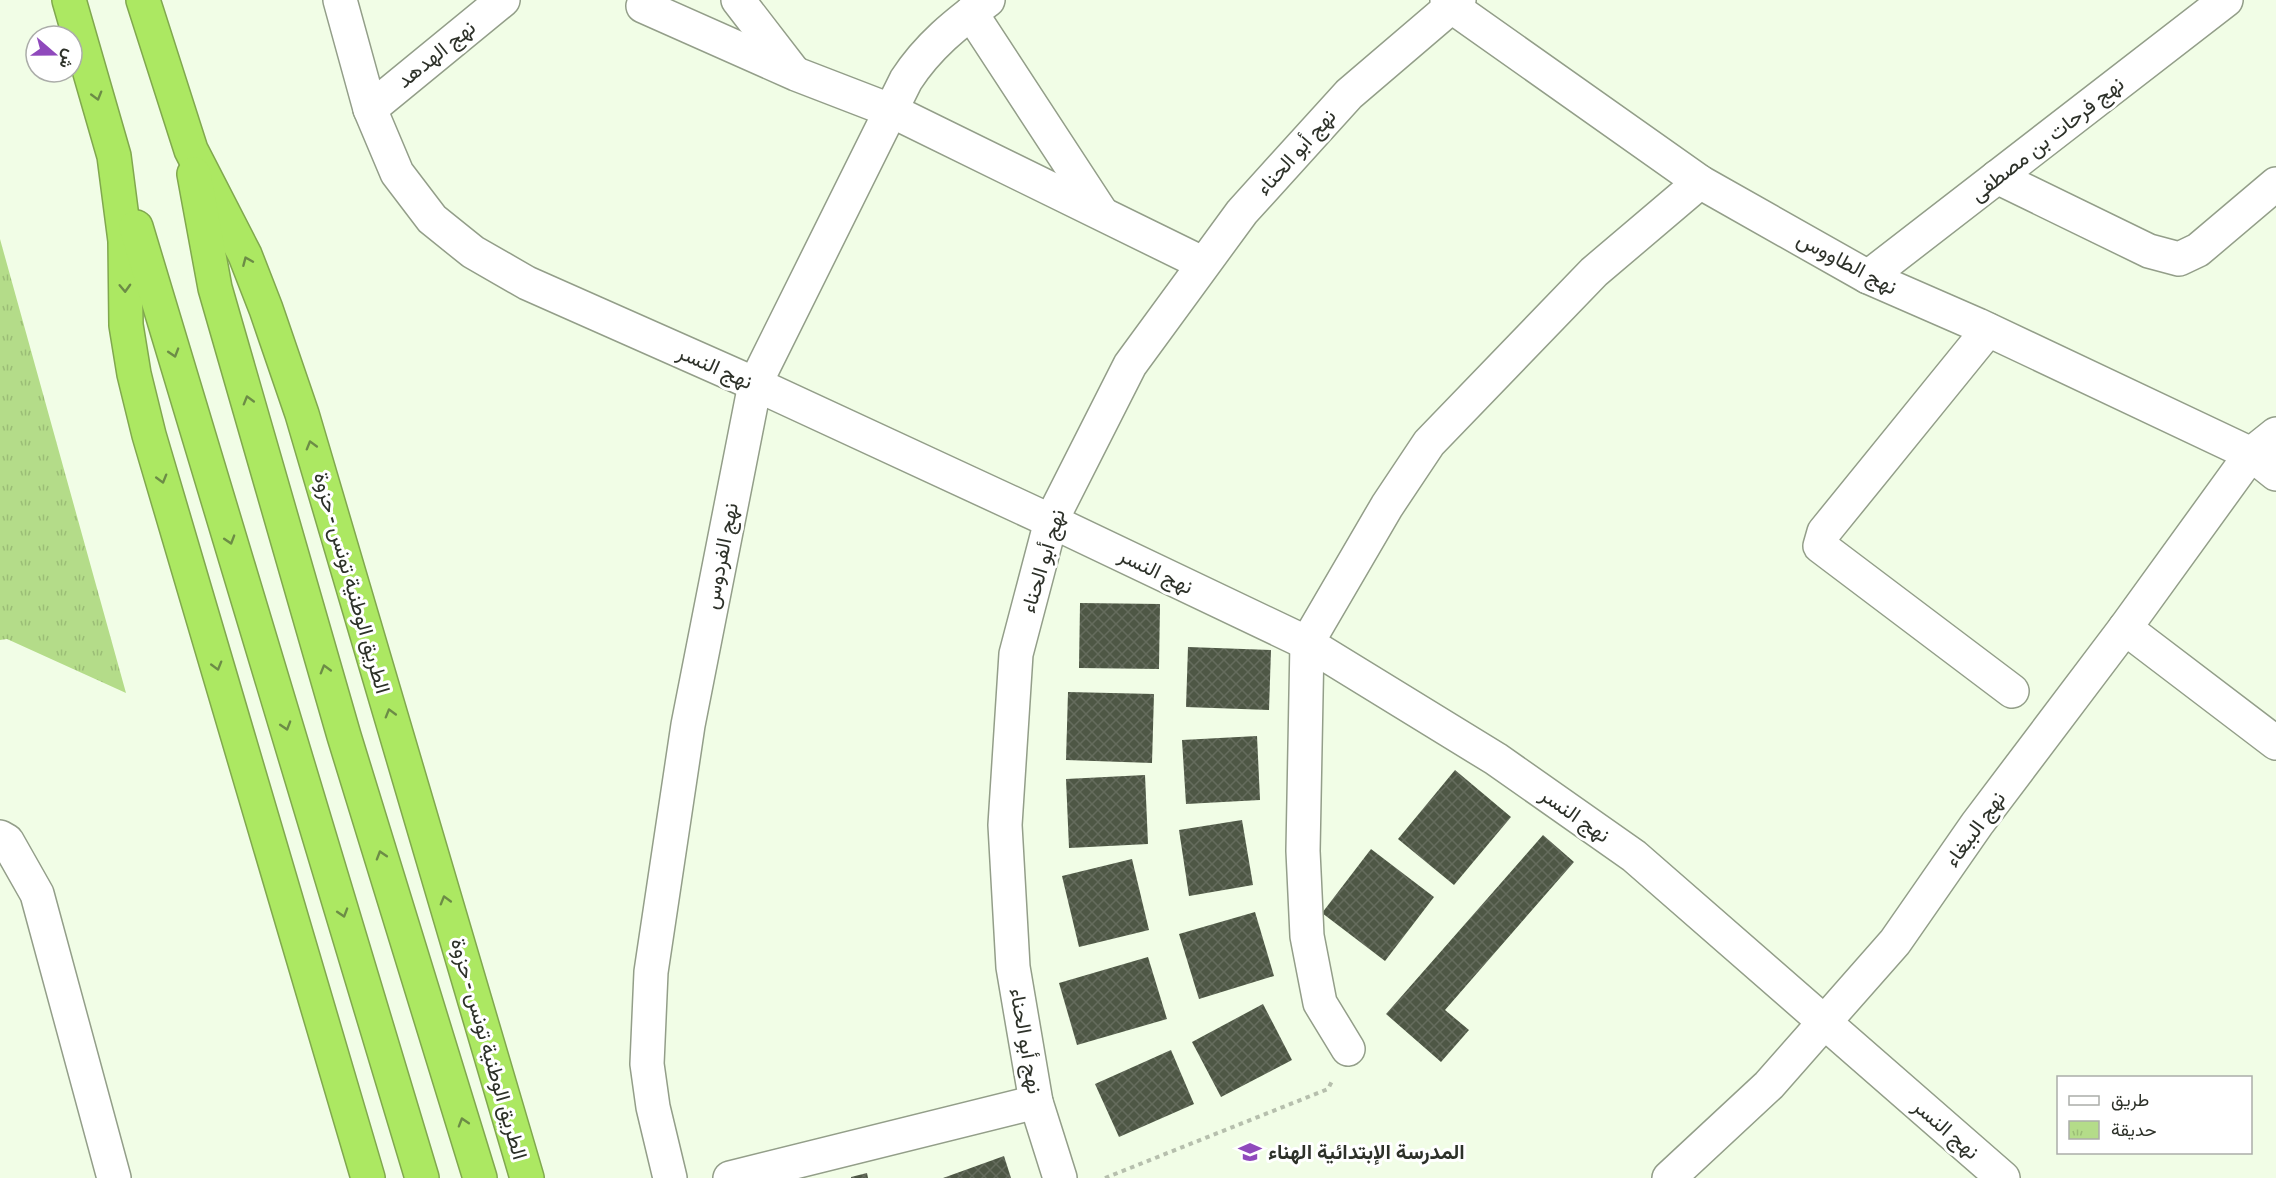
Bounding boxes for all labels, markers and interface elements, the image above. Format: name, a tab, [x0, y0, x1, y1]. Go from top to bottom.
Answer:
street label: نهج الهدهد	[390, 13, 481, 94]
north arrow	[24, 24, 84, 84]
text: ش	[54, 46, 82, 72]
street label: نهج فرحات بن مصطفى	[1964, 69, 2130, 208]
one-way arrow	[90, 91, 102, 101]
street label: نهج أبو الحناء	[1249, 102, 1342, 201]
street label: نهج الطاووس	[1792, 224, 1902, 301]
one-way arrow	[242, 257, 254, 268]
one-way arrow	[119, 284, 132, 293]
street label: نهج النسر	[672, 337, 757, 396]
one-way arrow	[167, 347, 179, 358]
one-way arrow	[243, 396, 255, 406]
one-way arrow	[306, 441, 318, 451]
street label: الطريق الوطنية تونس - حزوة	[307, 469, 398, 697]
one-way arrow	[154, 474, 167, 484]
street label: نهج الفردوس	[696, 500, 745, 612]
street label: نهج أبو الحناء	[1013, 505, 1072, 616]
one-way arrow	[223, 534, 235, 544]
street label: نهج النسر	[1113, 540, 1198, 601]
one-way arrow	[210, 660, 222, 671]
one-way arrow	[320, 664, 332, 675]
one-way arrow	[385, 708, 397, 719]
one-way arrow	[279, 720, 291, 731]
street label: نهج النسر	[1534, 779, 1616, 849]
street label: نهج الببغاء	[1937, 785, 2012, 872]
one-way arrow	[376, 851, 388, 861]
one-way arrow	[440, 895, 452, 906]
one-way arrow	[336, 907, 348, 918]
street label: الطريق الوطنية تونس - حزوة	[444, 935, 535, 1163]
street label: نهج أبو الحناء	[1003, 986, 1050, 1096]
legend	[2057, 1076, 2252, 1154]
text: طريق	[2111, 1087, 2149, 1112]
street label: نهج النسر	[1906, 1091, 1986, 1166]
one-way arrow	[458, 1117, 470, 1128]
text: حديقة	[2111, 1117, 2157, 1142]
place label: المدرسة الإبتدائية الهناء	[1268, 1137, 1465, 1166]
school or university icon: المدرسة الإبتدائية الهناء	[1237, 1139, 1263, 1165]

